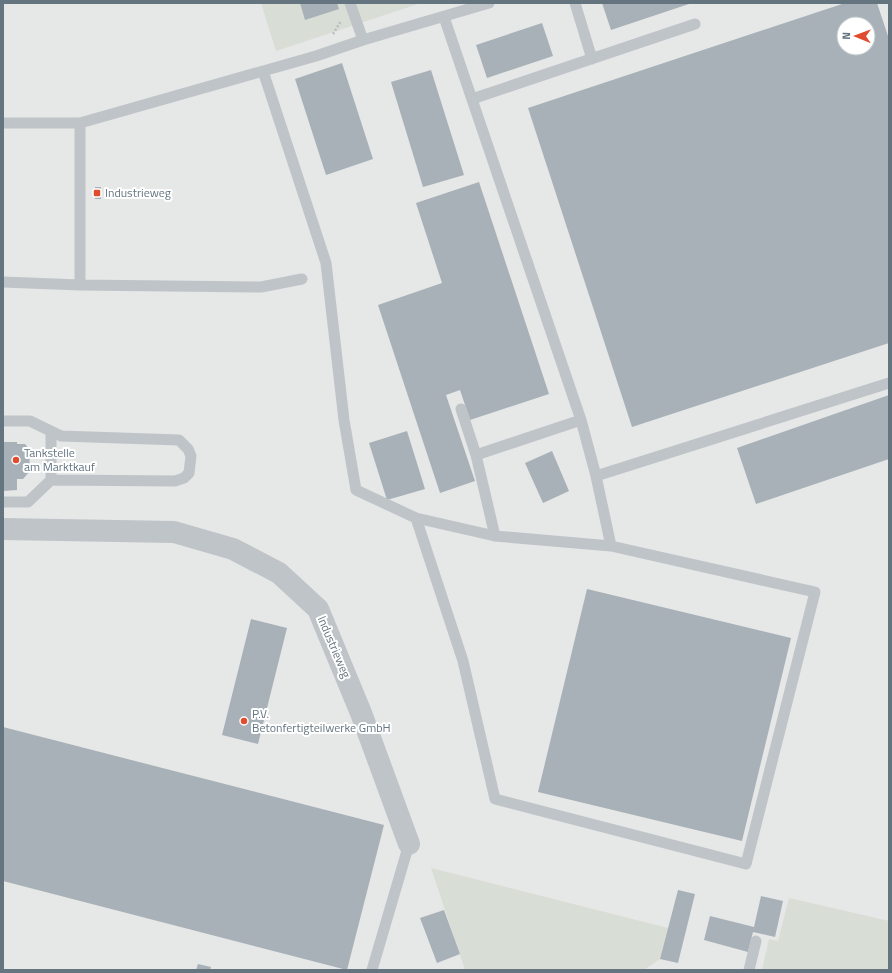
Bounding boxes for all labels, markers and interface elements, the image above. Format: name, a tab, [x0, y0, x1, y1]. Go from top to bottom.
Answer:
north arrow	[836, 16, 876, 56]
text: N	[838, 32, 854, 40]
place label: Industrieweg	[105, 183, 171, 202]
marker: Industrieweg	[92, 188, 102, 198]
place label: Tankstelle am Marktkauf	[24, 443, 95, 476]
marker: Tankstelle am Marktkauf	[11, 455, 21, 465]
street label: Industrieweg	[313, 613, 356, 681]
place label: P.V. Betonfertigteilwerke GmbH	[252, 704, 391, 737]
marker: P.V. Betonfertigteilwerke GmbH	[239, 716, 249, 726]

